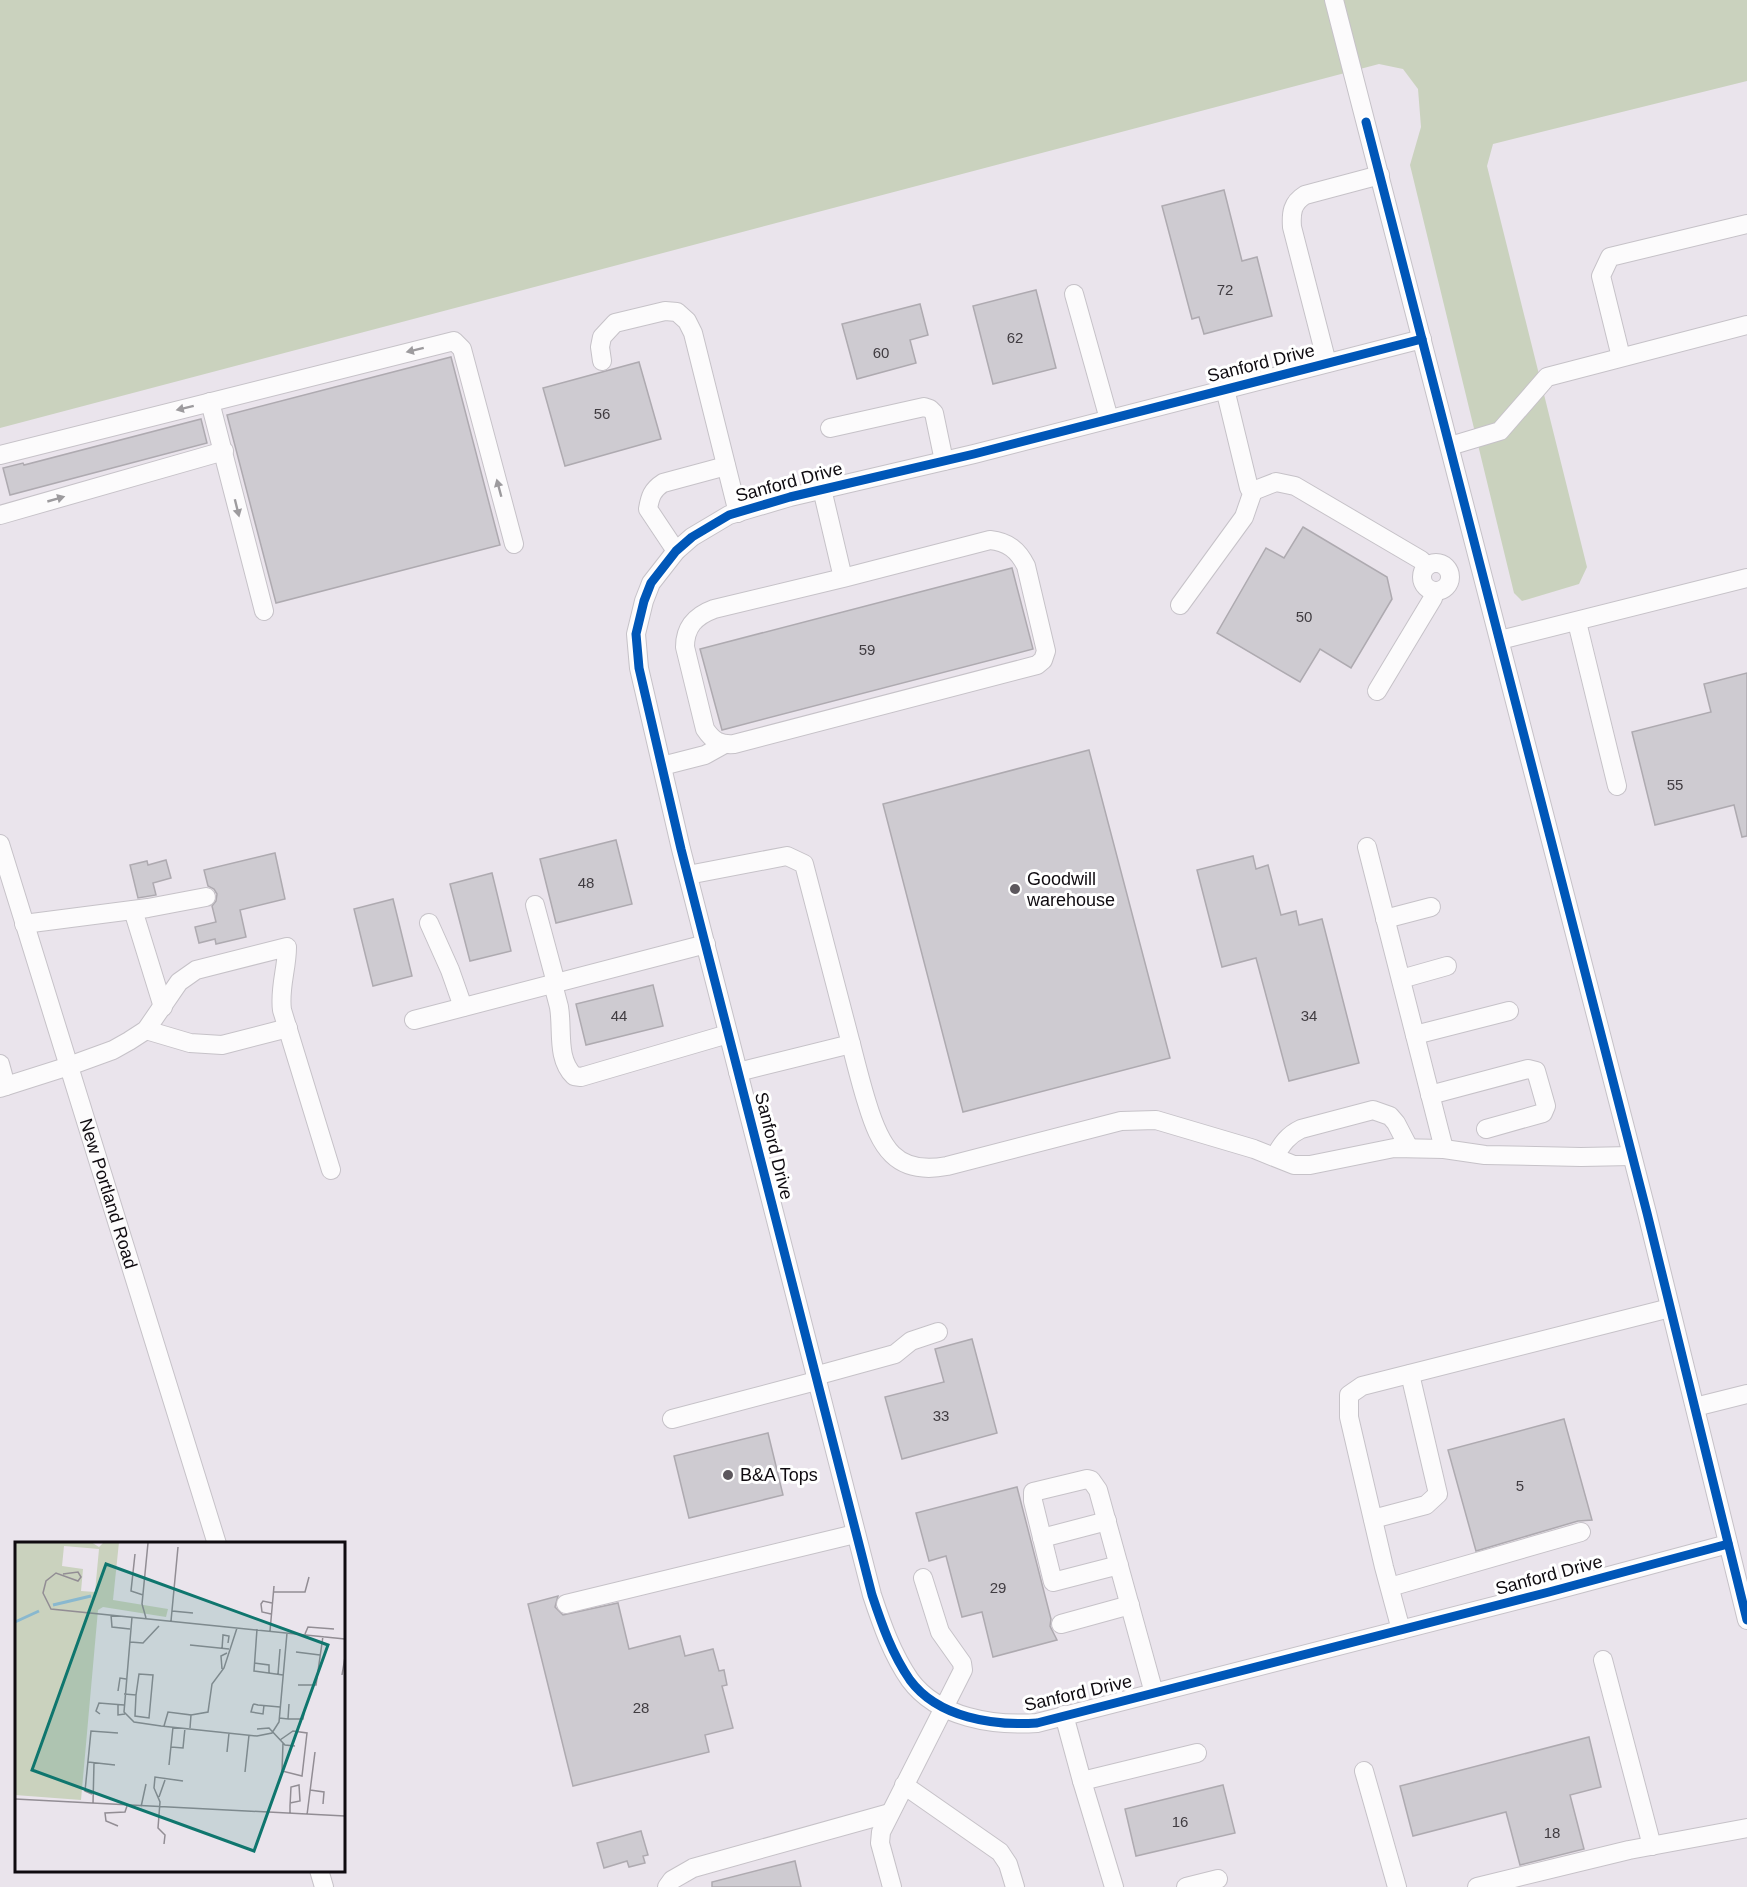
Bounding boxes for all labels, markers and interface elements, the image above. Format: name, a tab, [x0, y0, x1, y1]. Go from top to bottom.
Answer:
house number: 72	[1217, 281, 1233, 298]
house number: 62	[1007, 329, 1023, 346]
street label: Sanford Drive	[1205, 340, 1317, 386]
house number: 60	[873, 344, 889, 361]
one-way arrow	[406, 346, 424, 356]
one-way arrow	[176, 404, 195, 414]
house number: 56	[594, 405, 610, 422]
street label: Sanford Drive	[733, 458, 845, 506]
one-way arrow	[494, 478, 503, 496]
one-way arrow	[47, 494, 65, 503]
one-way arrow	[233, 499, 243, 517]
house number: 50	[1296, 608, 1312, 625]
house number: 59	[859, 641, 875, 658]
house number: 55	[1667, 776, 1683, 793]
place label: Goodwill warehouse	[1026, 869, 1115, 910]
house number: 48	[578, 874, 594, 891]
marker: Goodwill warehouse	[1008, 882, 1022, 896]
house number: 44	[611, 1007, 627, 1024]
house number: 34	[1301, 1007, 1317, 1024]
street label: Sanford Drive	[751, 1090, 797, 1202]
street label: New Portland Road	[76, 1116, 141, 1271]
house number: 33	[933, 1407, 949, 1424]
place label: B&A Tops	[740, 1465, 818, 1485]
marker: B&A Tops	[721, 1468, 735, 1482]
house number: 5	[1516, 1477, 1524, 1494]
inset map	[15, 1542, 345, 1872]
street label: Sanford Drive	[1493, 1551, 1605, 1599]
house number: 29	[990, 1579, 1006, 1596]
street label: Sanford Drive	[1022, 1671, 1134, 1715]
house number: 28	[633, 1699, 649, 1716]
house number: 16	[1172, 1813, 1188, 1830]
house number: 18	[1544, 1824, 1560, 1841]

